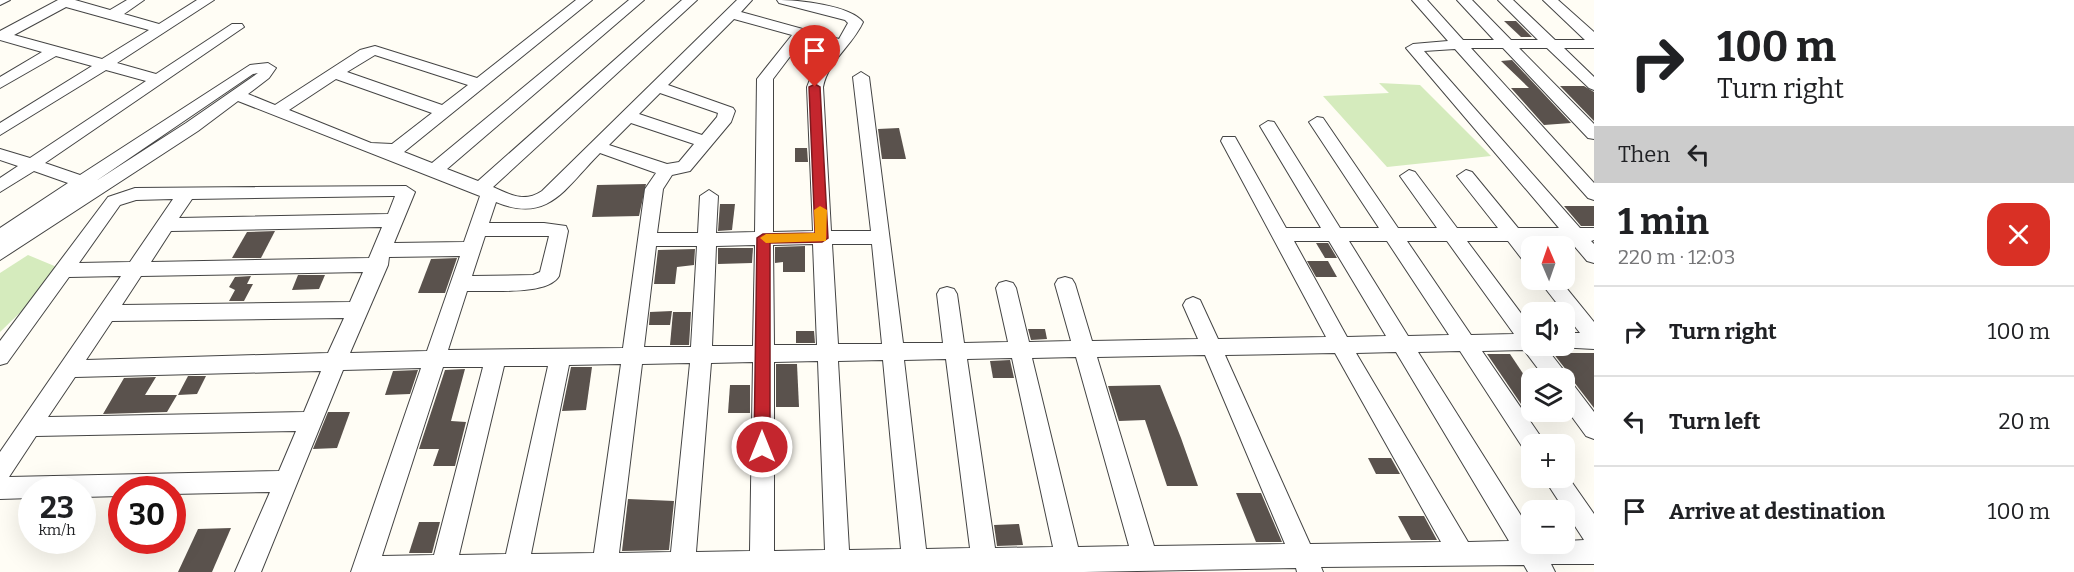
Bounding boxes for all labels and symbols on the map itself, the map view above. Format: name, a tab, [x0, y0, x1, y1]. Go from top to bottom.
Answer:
pin	[789, 25, 840, 87]
north arrow	[1521, 236, 1575, 290]
position arrow	[730, 415, 794, 479]
speed limit sign: 30	[108, 476, 186, 554]

